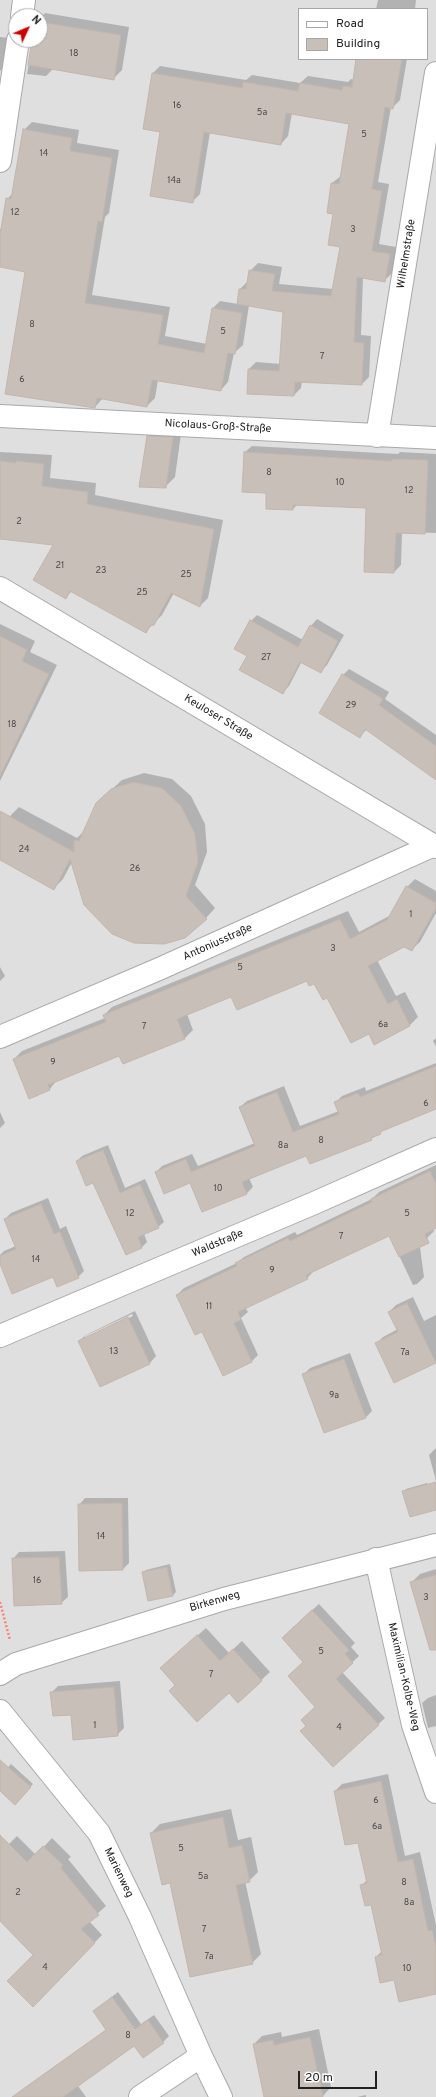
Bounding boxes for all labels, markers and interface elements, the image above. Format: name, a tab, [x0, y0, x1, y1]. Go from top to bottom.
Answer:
north arrow	[8, 8, 48, 48]
legend	[298, 8, 428, 60]
text: N	[28, 13, 44, 28]
text: Road	[336, 16, 364, 32]
text: Building	[336, 36, 380, 52]
house number: 18	[70, 49, 78, 59]
house number: 16	[173, 101, 181, 111]
house number: 5a	[257, 108, 267, 118]
house number: 5	[361, 130, 367, 140]
house number: 14	[40, 149, 48, 159]
house number: 14a	[167, 176, 181, 186]
house number: 12	[11, 208, 19, 218]
street label: Wilhelmstraße	[395, 218, 419, 290]
house number: 3	[350, 225, 356, 235]
house number: 8	[29, 320, 35, 330]
house number: 5	[220, 327, 226, 337]
house number: 7	[320, 352, 324, 362]
house number: 6	[19, 375, 25, 385]
street label: Nicolaus-Groß-Straße	[164, 418, 272, 436]
house number: 8	[266, 468, 272, 478]
house number: 10	[335, 478, 345, 488]
house number: 12	[405, 486, 413, 496]
house number: 2	[16, 517, 22, 527]
house number: 21	[56, 561, 64, 571]
house number: 23	[96, 566, 106, 576]
house number: 25	[180, 570, 192, 580]
house number: 25	[136, 588, 148, 598]
house number: 27	[261, 653, 271, 663]
street label: Keuloser Straße	[181, 692, 255, 744]
house number: 29	[346, 701, 356, 711]
house number: 18	[8, 720, 16, 730]
house number: 24	[18, 845, 30, 855]
house number: 26	[130, 864, 140, 874]
house number: 1	[409, 910, 413, 920]
street label: Antoniusstraße	[181, 922, 255, 964]
house number: 3	[330, 944, 336, 954]
house number: 5	[237, 963, 243, 973]
house number: 6a	[378, 1020, 388, 1030]
house number: 7	[142, 1022, 146, 1032]
house number: 9	[50, 1058, 56, 1068]
house number: 6	[423, 1099, 429, 1109]
house number: 8	[318, 1136, 324, 1146]
house number: 8a	[278, 1141, 288, 1151]
house number: 10	[213, 1184, 223, 1194]
house number: 12	[126, 1209, 134, 1219]
house number: 5	[404, 1209, 410, 1219]
street label: Waldstraße	[190, 1227, 246, 1261]
house number: 7	[339, 1232, 343, 1242]
house number: 14	[32, 1255, 40, 1265]
house number: 9	[269, 1266, 275, 1276]
house number: 11	[206, 1302, 212, 1312]
house number: 13	[110, 1347, 118, 1357]
house number: 7a	[400, 1348, 410, 1358]
house number: 9a	[329, 1391, 339, 1401]
house number: 14	[97, 1532, 105, 1542]
house number: 16	[33, 1576, 41, 1586]
street label: Birkenweg	[188, 1589, 242, 1615]
house number: 3	[423, 1593, 429, 1603]
street label: Maximilian-Kolbe-Weg	[384, 1621, 422, 1733]
house number: 5	[318, 1647, 324, 1657]
house number: 7	[209, 1670, 213, 1680]
house number: 1	[93, 1721, 97, 1731]
house number: 4	[336, 1723, 342, 1733]
house number: 6	[373, 1796, 379, 1806]
house number: 6a	[372, 1822, 382, 1832]
house number: 5	[178, 1844, 184, 1854]
street label: Marienweg	[100, 1846, 136, 1900]
house number: 5a	[198, 1872, 208, 1882]
house number: 8	[401, 1878, 407, 1888]
house number: 2	[15, 1888, 21, 1898]
house number: 8a	[404, 1898, 414, 1908]
house number: 7	[202, 1925, 206, 1935]
house number: 7a	[204, 1952, 214, 1962]
house number: 4	[42, 1963, 48, 1973]
house number: 10	[402, 1964, 412, 1974]
house number: 8	[125, 2031, 131, 2041]
scale bar	[300, 2063, 379, 2089]
text: 20 m	[305, 2070, 333, 2086]

